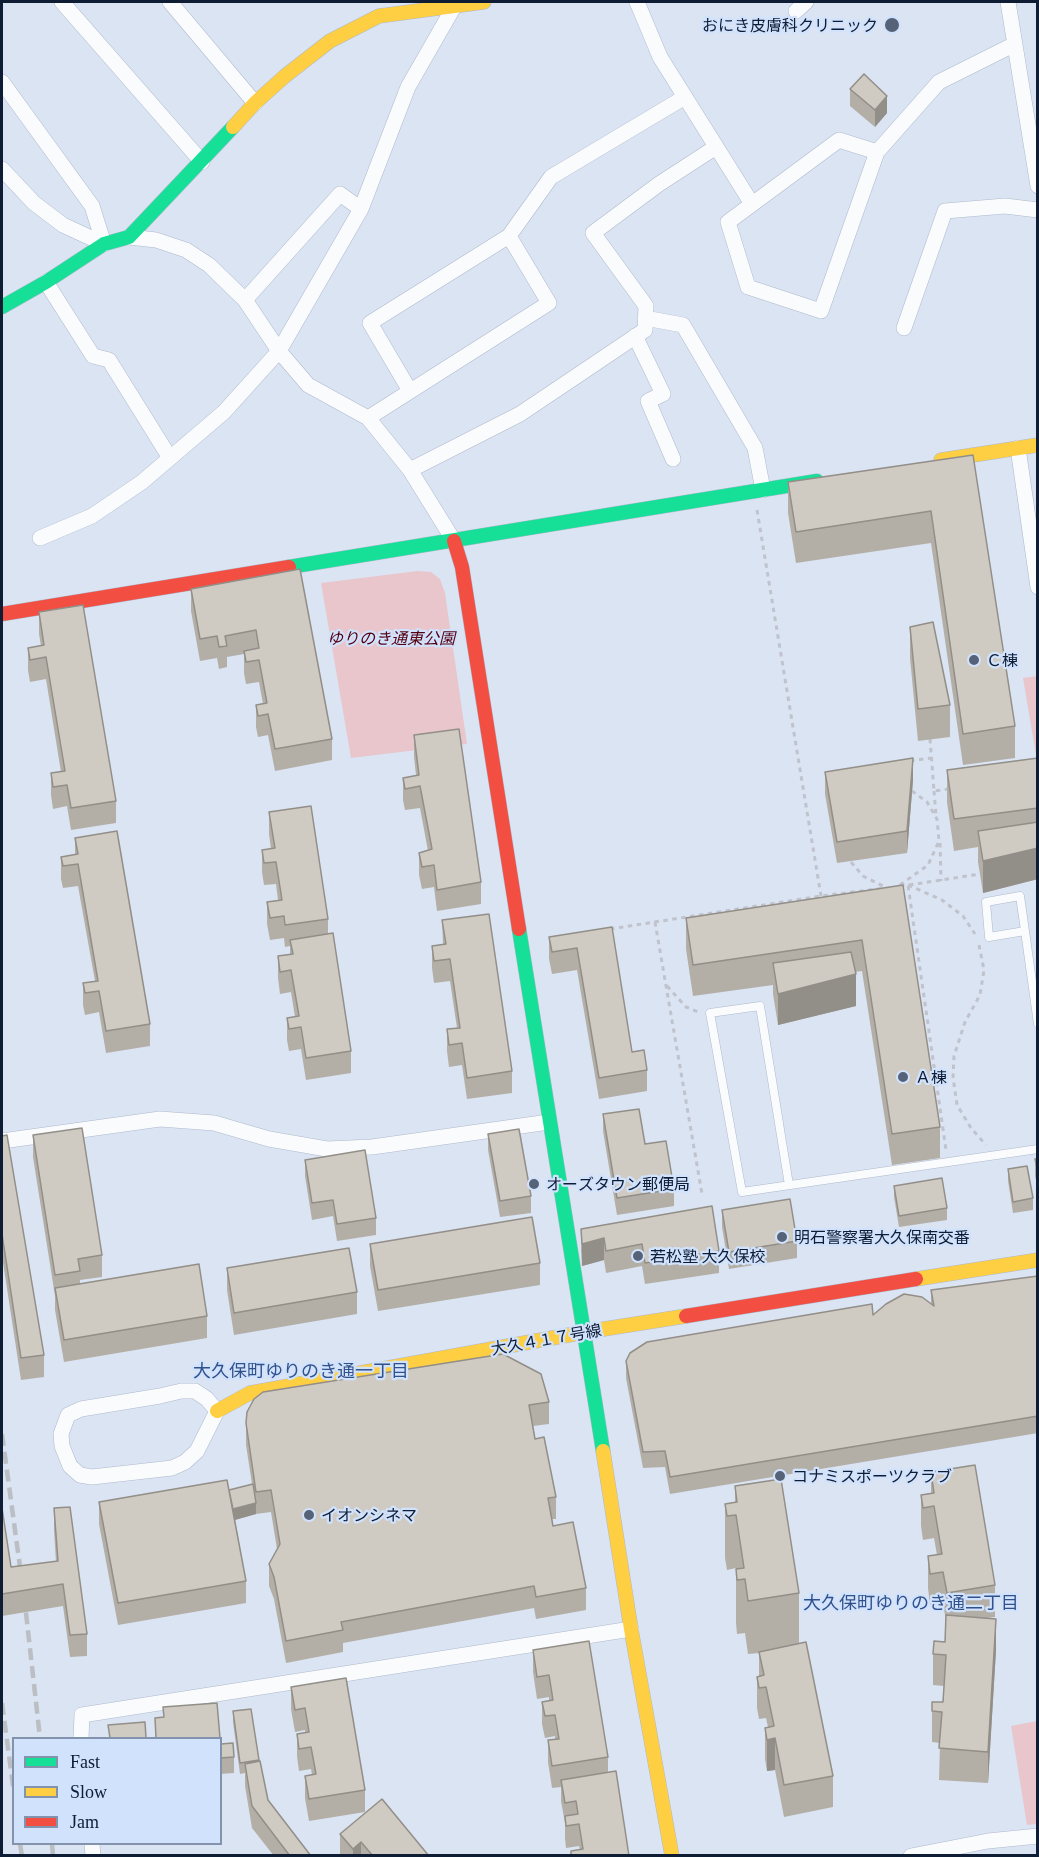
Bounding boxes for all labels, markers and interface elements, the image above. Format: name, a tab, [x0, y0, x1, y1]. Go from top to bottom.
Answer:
place label: おにき皮膚科クリニック	[702, 15, 878, 35]
marker: おにき皮膚科クリニック	[883, 16, 901, 34]
park label: ゆりのき通東公園	[327, 628, 455, 648]
place label: Ｃ棟	[986, 650, 1018, 670]
marker: Ｃ棟	[967, 653, 981, 667]
place label: Ａ棟	[915, 1067, 947, 1087]
marker: Ａ棟	[896, 1070, 910, 1084]
place label: オーズタウン郵便局	[546, 1174, 690, 1194]
marker: オーズタウン郵便局	[527, 1177, 541, 1191]
place label: 明石警察署大久保南交番	[794, 1227, 970, 1247]
marker: 明石警察署大久保南交番	[775, 1230, 789, 1244]
place label: 若松塾 大久保校	[650, 1246, 766, 1266]
marker: 若松塾 大久保校	[631, 1249, 645, 1263]
street label: 大久４１７号線	[489, 1320, 603, 1358]
district label: 大久保町ゆりのき通一丁目	[193, 1359, 409, 1381]
place label: コナミスポーツクラブ	[792, 1466, 952, 1486]
marker: コナミスポーツクラブ	[773, 1469, 787, 1483]
place label: イオンシネマ	[321, 1505, 417, 1525]
marker: イオンシネマ	[302, 1508, 316, 1522]
district label: 大久保町ゆりのき通二丁目	[803, 1591, 1019, 1613]
legend	[12, 1737, 222, 1845]
text: Fast	[70, 1752, 100, 1772]
text: Slow	[70, 1782, 107, 1802]
text: Jam	[70, 1812, 99, 1832]

